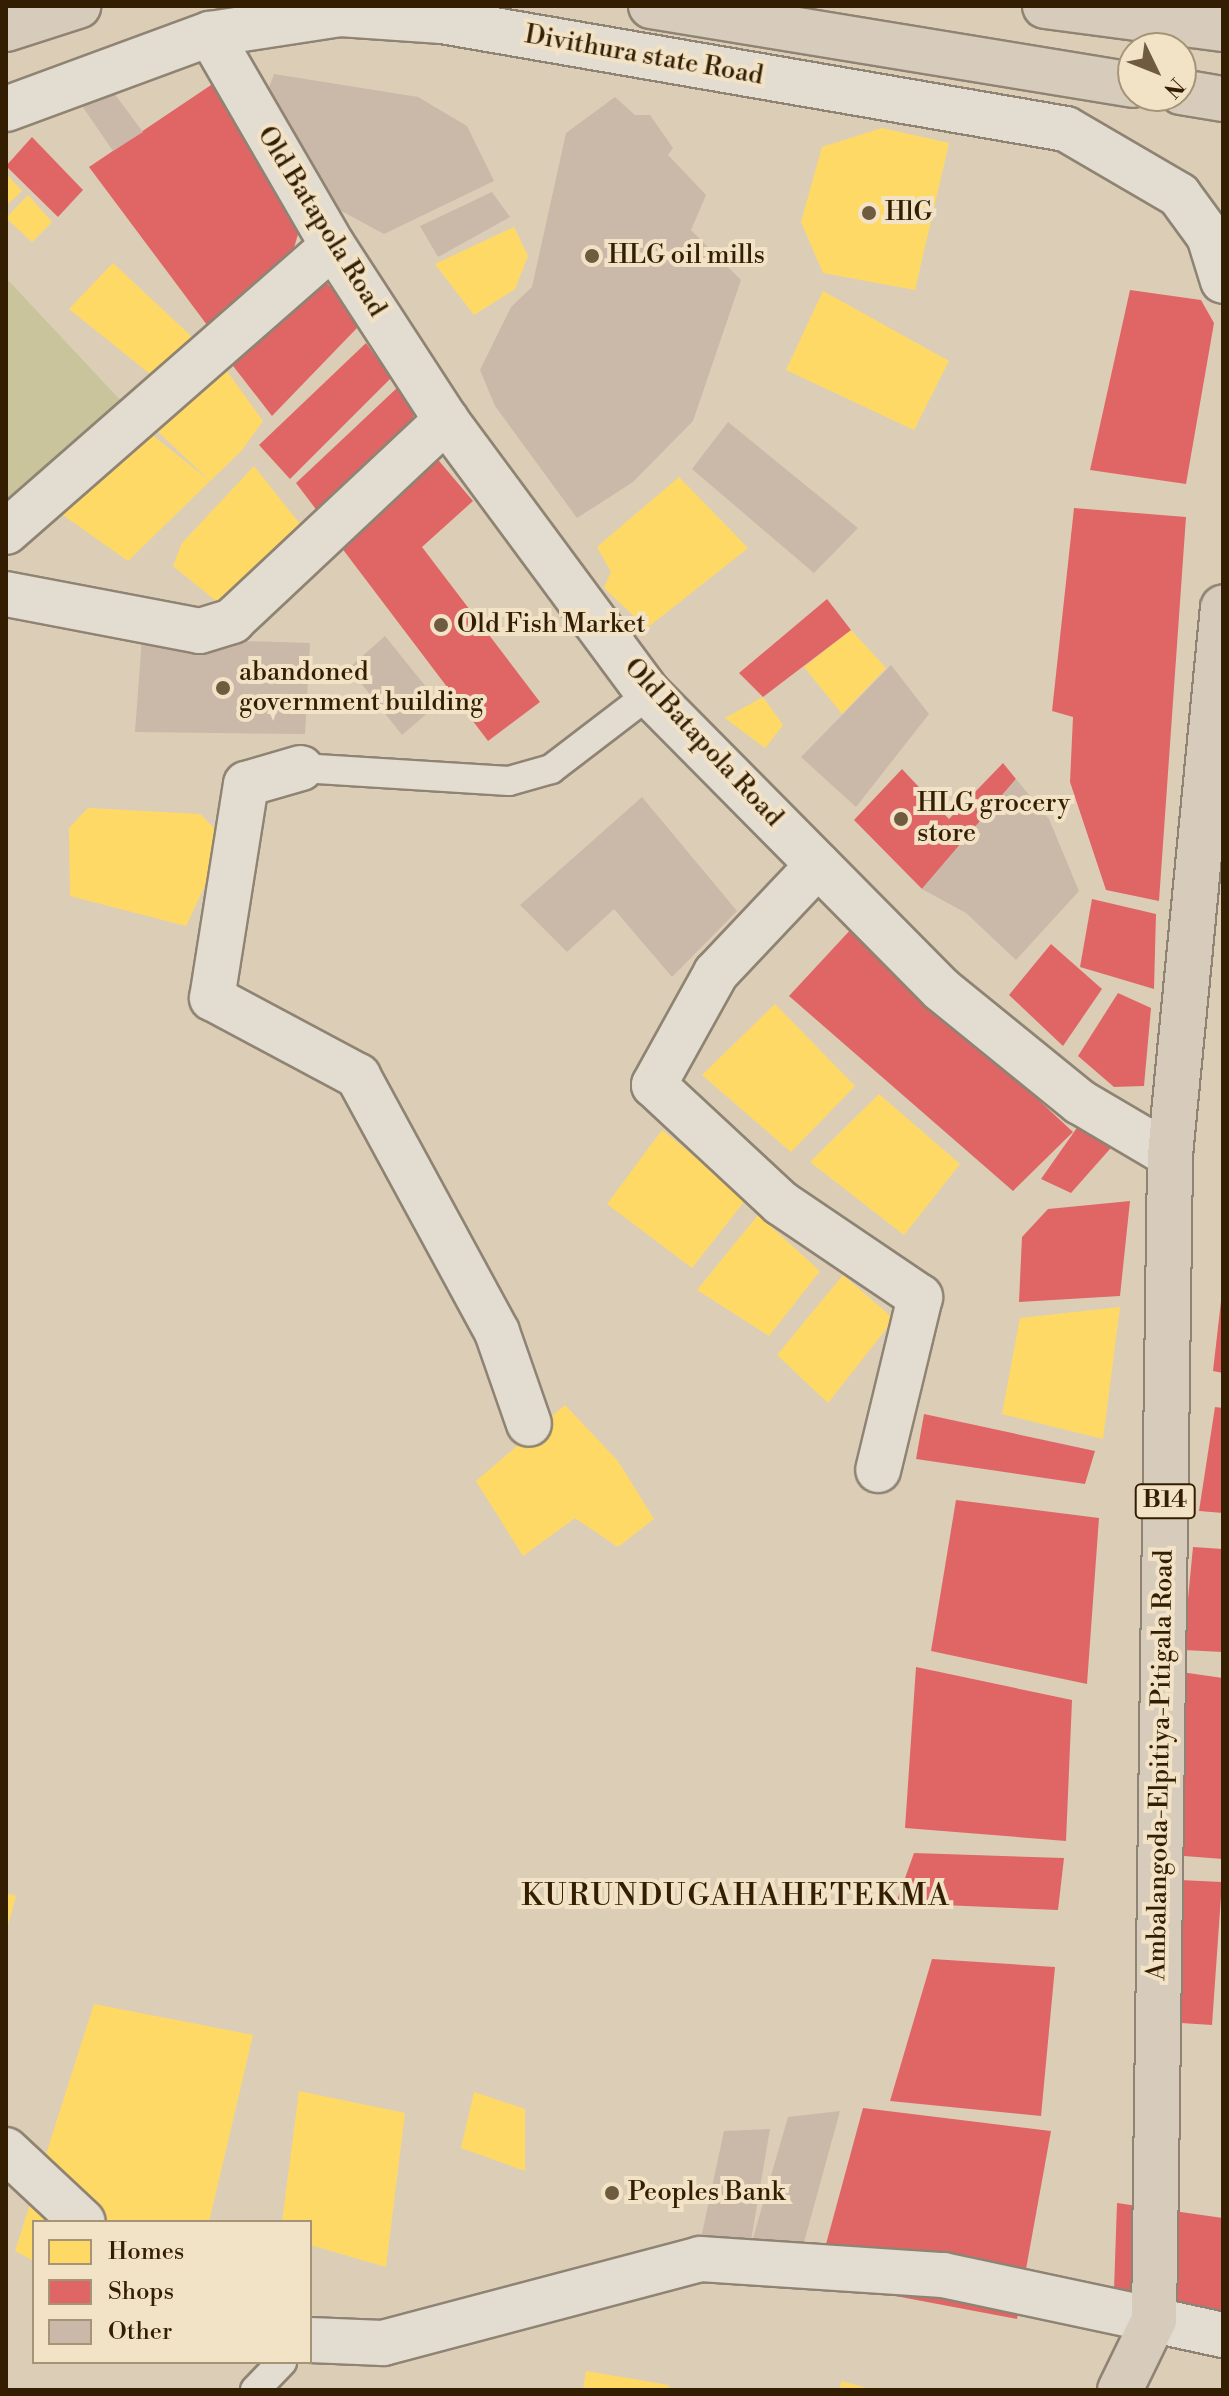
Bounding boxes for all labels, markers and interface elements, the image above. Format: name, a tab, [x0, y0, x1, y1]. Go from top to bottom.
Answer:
street label: Divithura state Road	[522, 20, 766, 92]
north arrow	[1117, 32, 1197, 112]
text: N	[1158, 72, 1189, 103]
street label: Old Batapola Road	[250, 121, 392, 323]
place label: HlG	[885, 197, 933, 229]
marker: HlG	[860, 204, 878, 222]
place label: HLG oil mills	[608, 240, 765, 272]
marker: HLG oil mills	[583, 247, 601, 265]
place label: Old Fish Market	[457, 609, 646, 641]
marker: Old Fish Market	[432, 616, 450, 634]
street label: Old Batapola Road	[617, 652, 789, 834]
place label: abandoned government building	[239, 657, 484, 718]
marker: abandoned government building	[214, 679, 232, 697]
place label: HLG grocery store	[917, 788, 1070, 850]
marker: HLG grocery store	[892, 810, 910, 828]
road number: B14	[1133, 1481, 1197, 1521]
street label: Ambalangoda-Elpitiya-Pitigala Road	[1142, 1549, 1180, 1981]
district label: KURUNDUGAHAHETEKMA	[521, 1878, 951, 1914]
place label: Peoples Bank	[628, 2177, 785, 2209]
marker: Peoples Bank	[603, 2184, 621, 2202]
legend	[32, 2220, 312, 2364]
text: Homes	[108, 2237, 184, 2267]
text: Shops	[108, 2277, 174, 2307]
text: Other	[108, 2317, 172, 2347]

